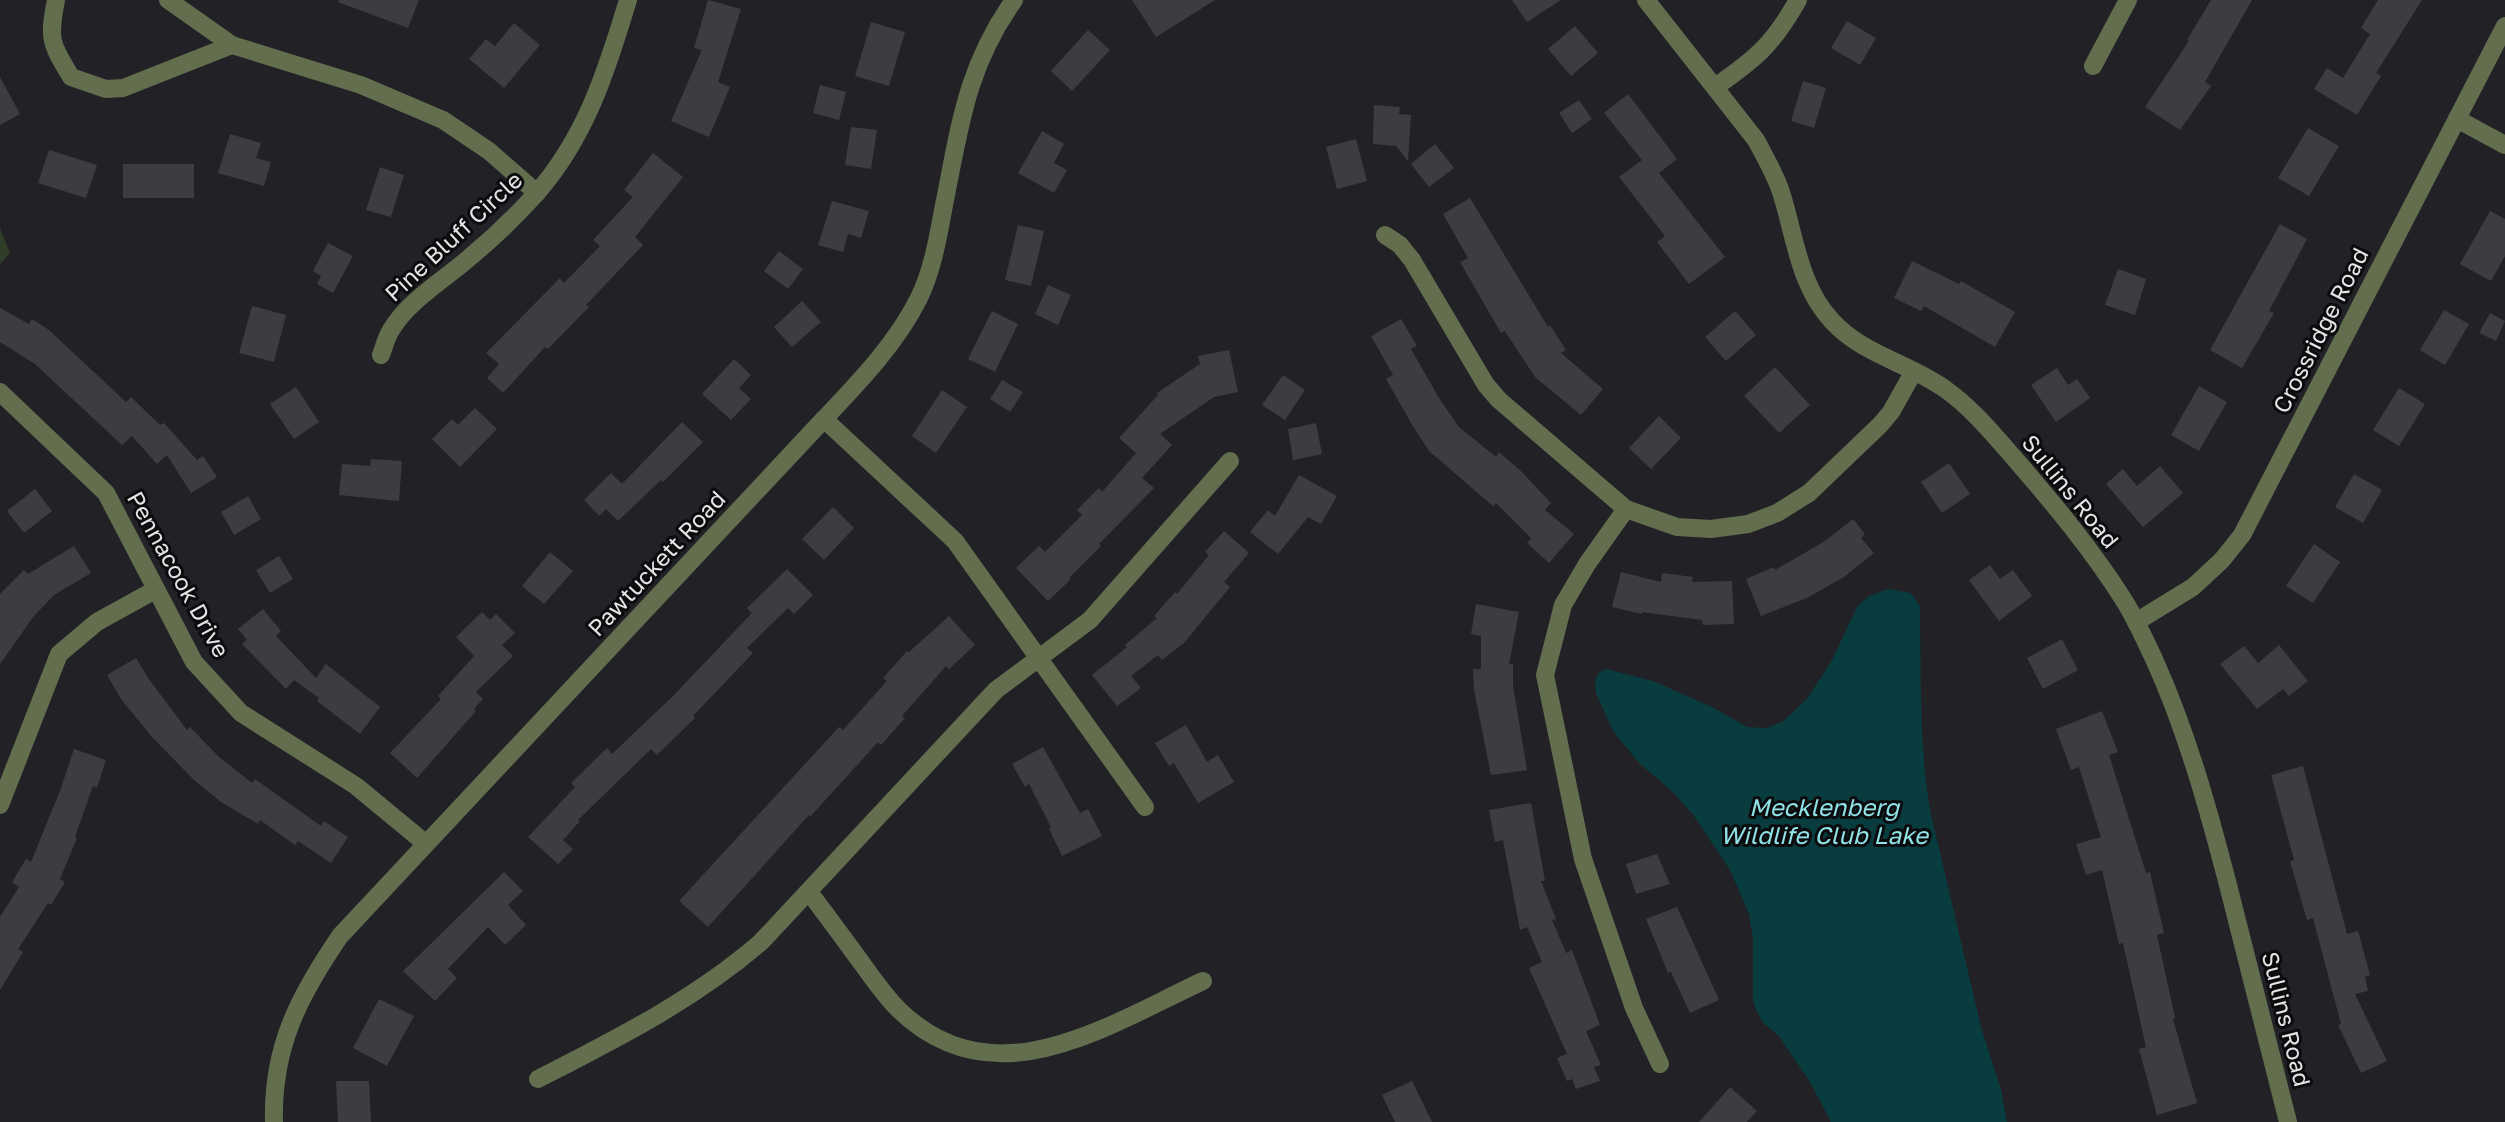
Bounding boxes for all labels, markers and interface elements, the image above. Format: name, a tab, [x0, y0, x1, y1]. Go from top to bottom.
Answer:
street label: Pine Bluff Circle	[379, 165, 527, 307]
street label: Crossridge Road	[2266, 243, 2374, 417]
street label: Sullins Road	[2017, 429, 2125, 553]
street label: Pawtuckett Road	[581, 485, 731, 641]
street label: Pennacook Drive	[122, 486, 236, 662]
water label: Mecklenberg Wildlife Club Lake	[1720, 792, 1930, 849]
street label: Sullins Road	[2257, 949, 2317, 1089]

